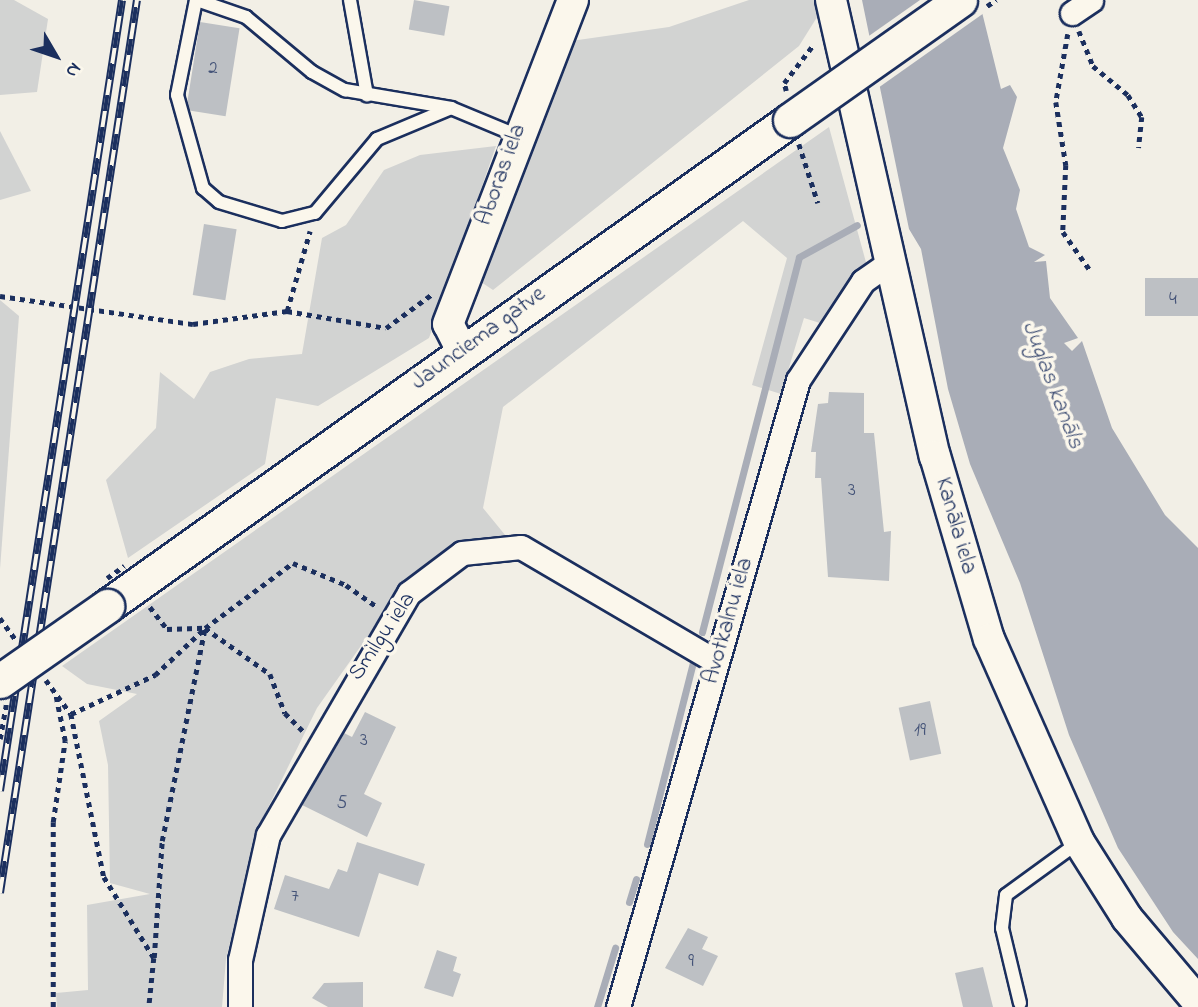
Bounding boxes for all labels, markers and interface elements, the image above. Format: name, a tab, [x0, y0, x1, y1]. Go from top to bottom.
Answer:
north arrow	[21, 21, 91, 91]
text: N	[58, 56, 87, 83]
house number: 2	[208, 58, 218, 80]
street label: Aboras iela	[471, 120, 533, 230]
street label: Jaunciema gatve	[407, 281, 551, 397]
house number: 4	[1169, 289, 1177, 311]
water label: Juglas kanāls	[1015, 317, 1089, 453]
street label: Kanāla iela	[928, 474, 982, 578]
house number: 3	[848, 480, 856, 502]
street label: Avotkalnu iela	[698, 555, 760, 687]
street label: Smilgu iela	[343, 588, 423, 686]
house number: 19	[914, 720, 926, 742]
house number: 3	[360, 730, 368, 752]
house number: 5	[337, 793, 347, 815]
house number: 7	[291, 886, 299, 908]
house number: 9	[688, 951, 694, 973]

